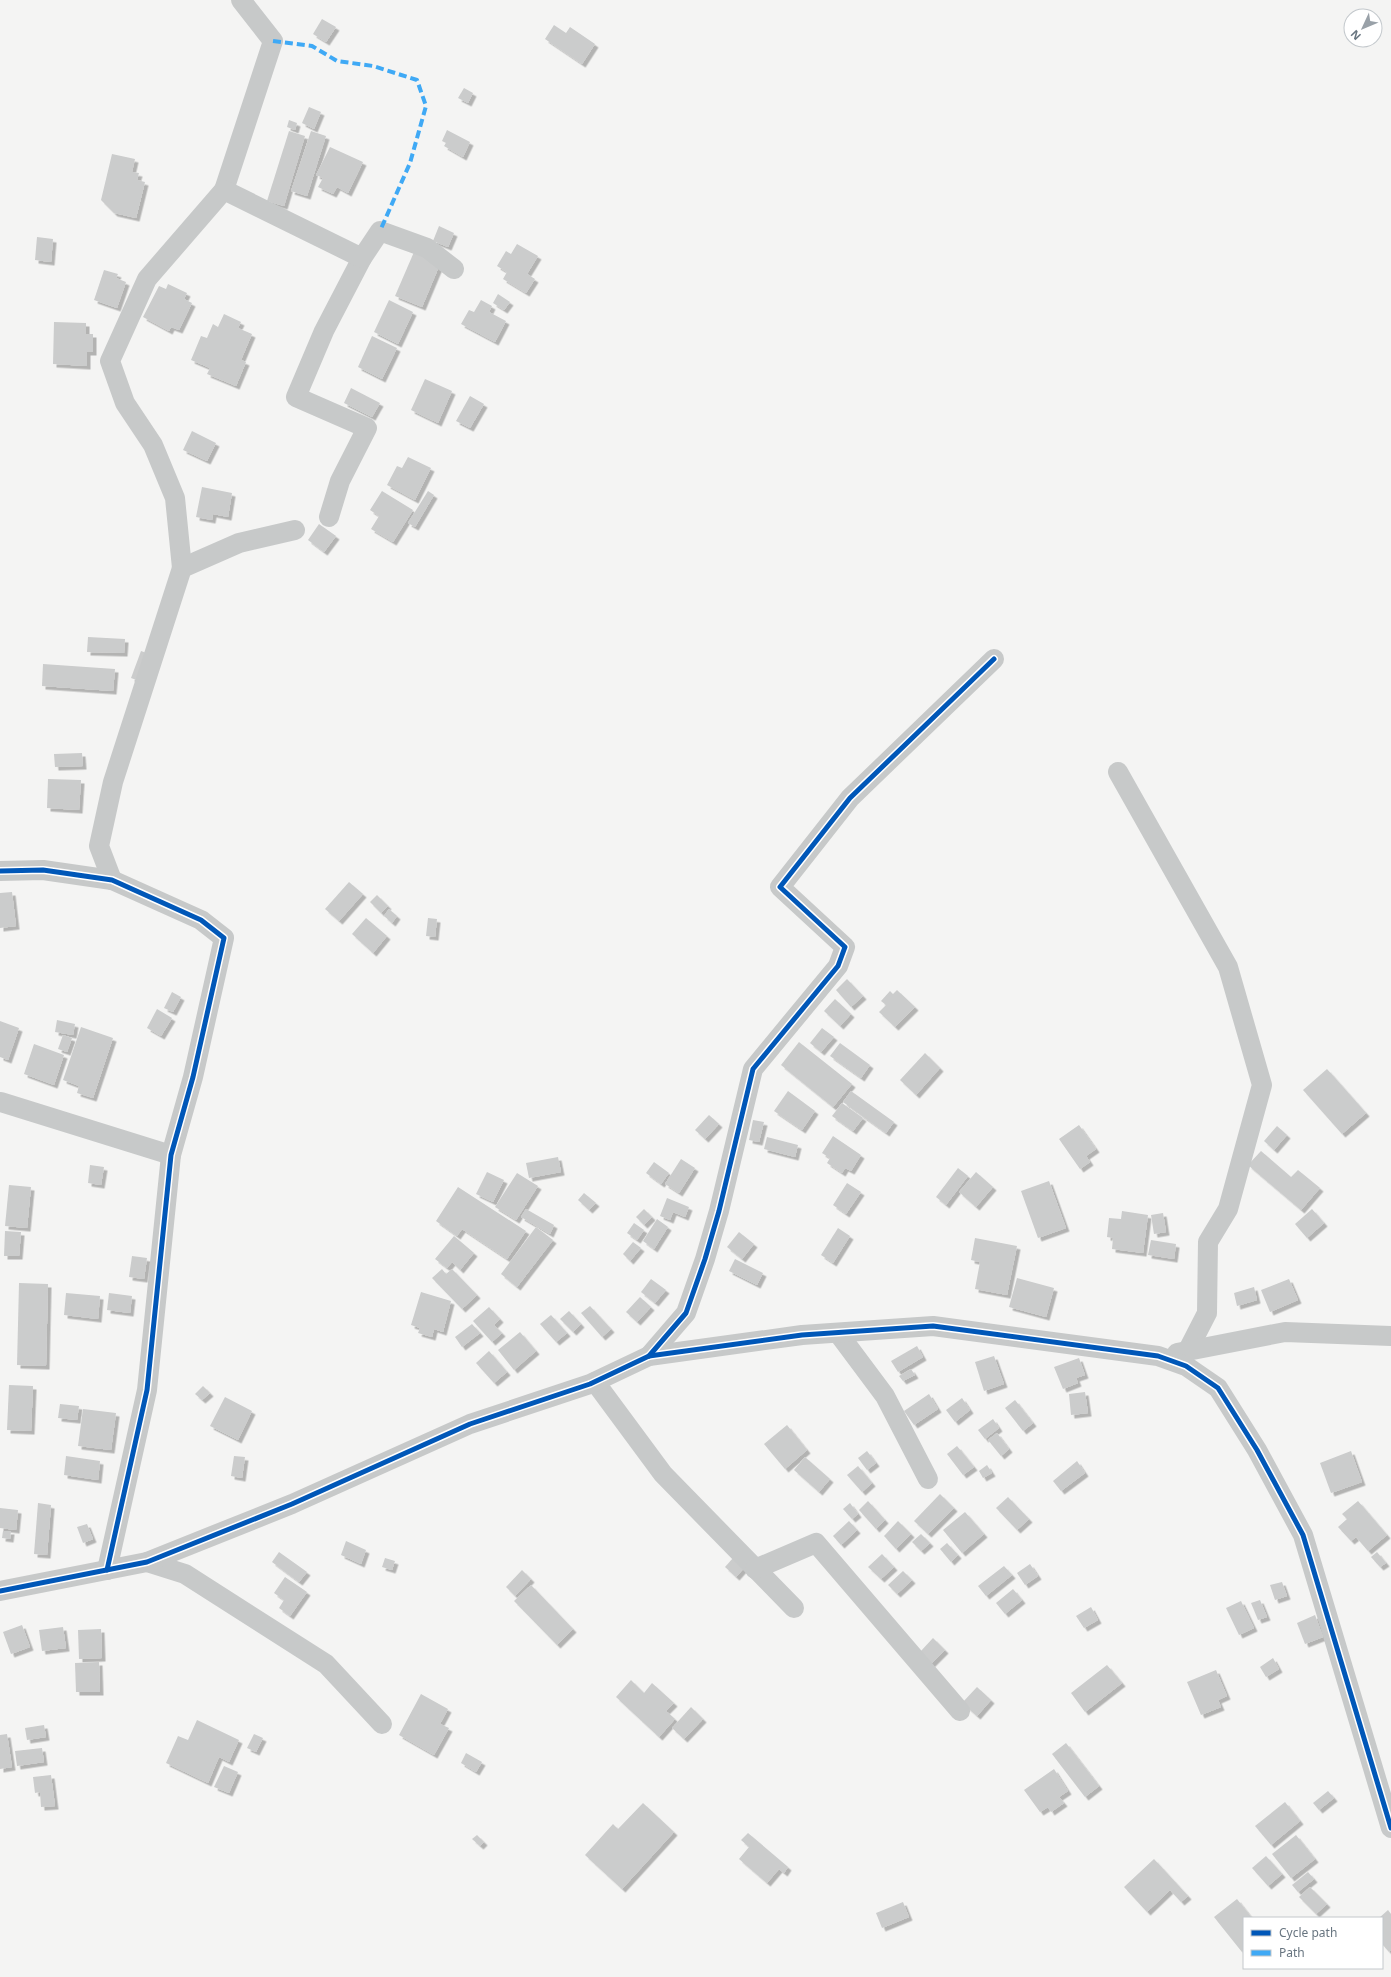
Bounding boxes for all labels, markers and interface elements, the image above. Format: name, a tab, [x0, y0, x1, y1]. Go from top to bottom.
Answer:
north arrow	[1343, 8, 1383, 48]
text: N	[1347, 27, 1364, 44]
legend	[1243, 1917, 1383, 1969]
text: Cycle path	[1279, 1924, 1337, 1941]
text: Path	[1279, 1944, 1305, 1961]

